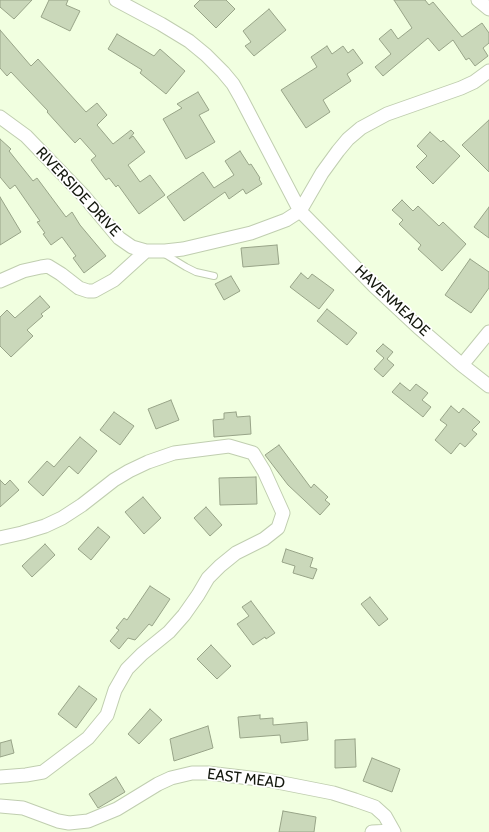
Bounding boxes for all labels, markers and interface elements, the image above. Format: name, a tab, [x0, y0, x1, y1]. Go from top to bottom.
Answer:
street label: RIVERSIDE DRIVE	[32, 144, 124, 240]
street label: HAVENMEADE	[351, 262, 433, 340]
street label: EAST MEAD	[206, 765, 286, 793]

